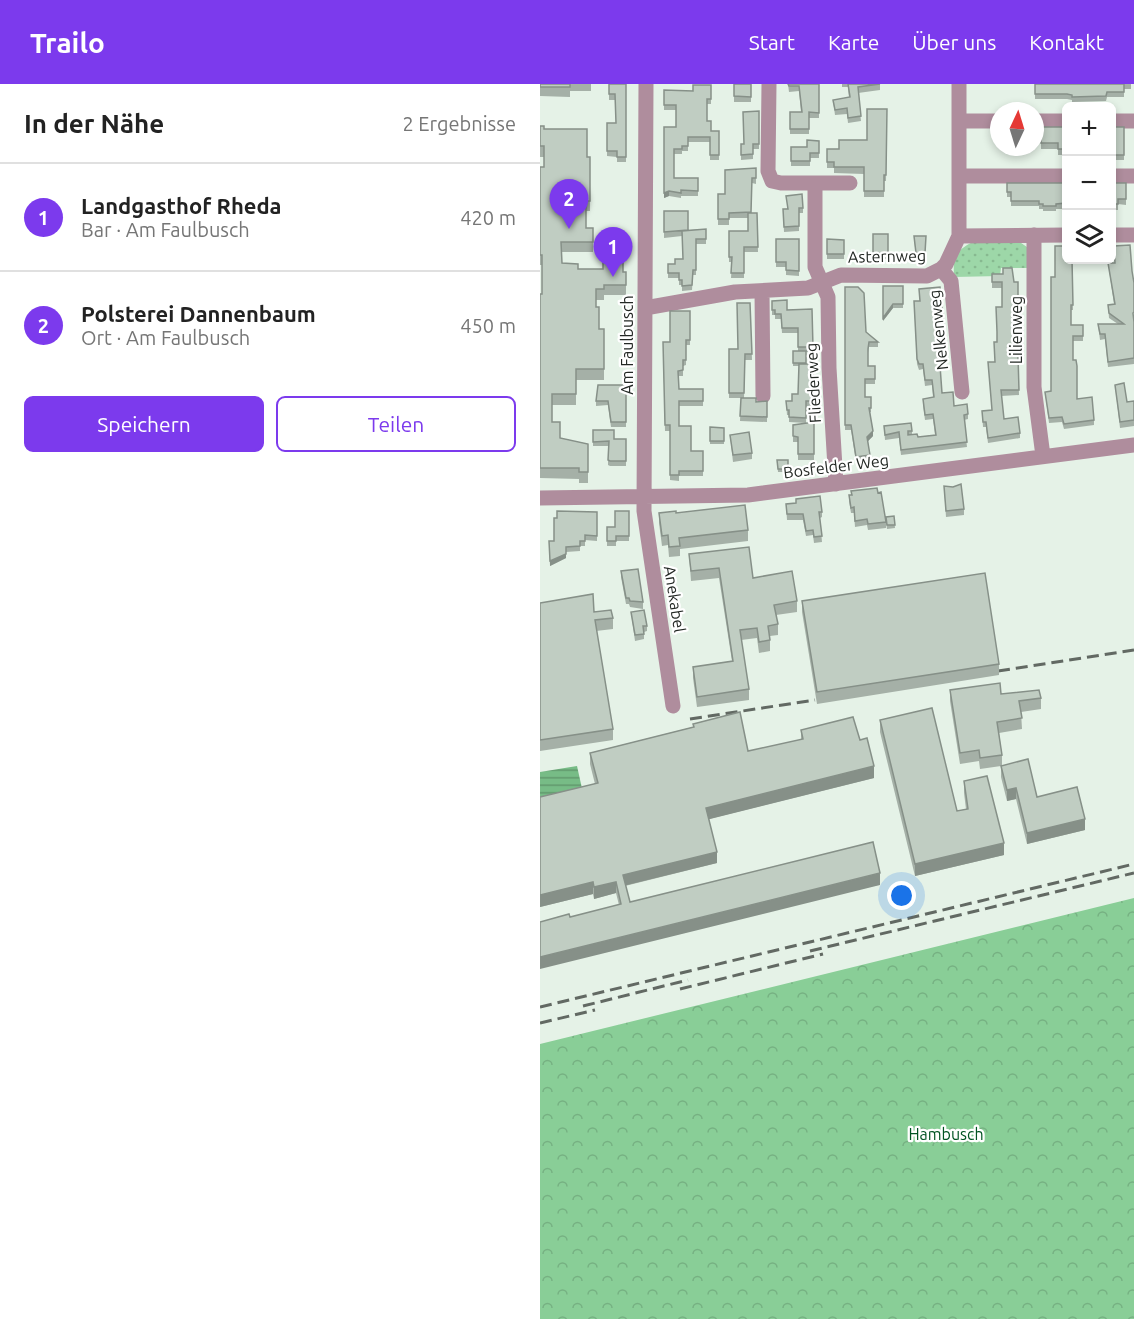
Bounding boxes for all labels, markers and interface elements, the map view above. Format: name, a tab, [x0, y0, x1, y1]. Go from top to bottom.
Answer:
text: Trailo	[30, 27, 105, 58]
text: Start	[749, 30, 795, 54]
text: Karte	[828, 30, 879, 54]
text: Über uns	[912, 30, 996, 54]
text: Kontakt	[1029, 30, 1104, 54]
north arrow	[990, 102, 1044, 156]
map controls	[1062, 102, 1116, 264]
button: +	[1062, 102, 1116, 156]
text: In der Nähe	[24, 109, 164, 138]
text: 2 Ergebnisse	[402, 112, 516, 135]
button: −	[1062, 156, 1116, 210]
pin: 2	[549, 180, 588, 229]
text: Landgasthof Rheda	[81, 193, 282, 218]
text: 1	[38, 206, 49, 229]
text: 420 m	[460, 206, 516, 229]
button: layers	[1062, 210, 1116, 264]
text: Bar · Am Faulbusch	[81, 218, 250, 241]
pin: 1	[594, 228, 632, 277]
street label: Asternweg	[848, 246, 926, 266]
street label: Nelkenweg	[925, 289, 951, 371]
street label: Am Faulbusch	[618, 295, 636, 395]
street label: Lilienweg	[1007, 296, 1025, 364]
text: Polsterei Dannenbaum	[81, 301, 316, 326]
text: 2	[38, 314, 49, 337]
text: 450 m	[460, 314, 516, 337]
text: Ort · Am Faulbusch	[81, 326, 250, 349]
street label: Fliederweg	[802, 342, 824, 424]
button: Speichern	[24, 396, 264, 452]
button: Teilen	[276, 396, 516, 452]
street label: Bosfelder Weg	[782, 451, 890, 481]
street label: Anekabel	[661, 564, 689, 634]
your location	[887, 881, 916, 910]
park label: Hambusch	[908, 1125, 984, 1143]

